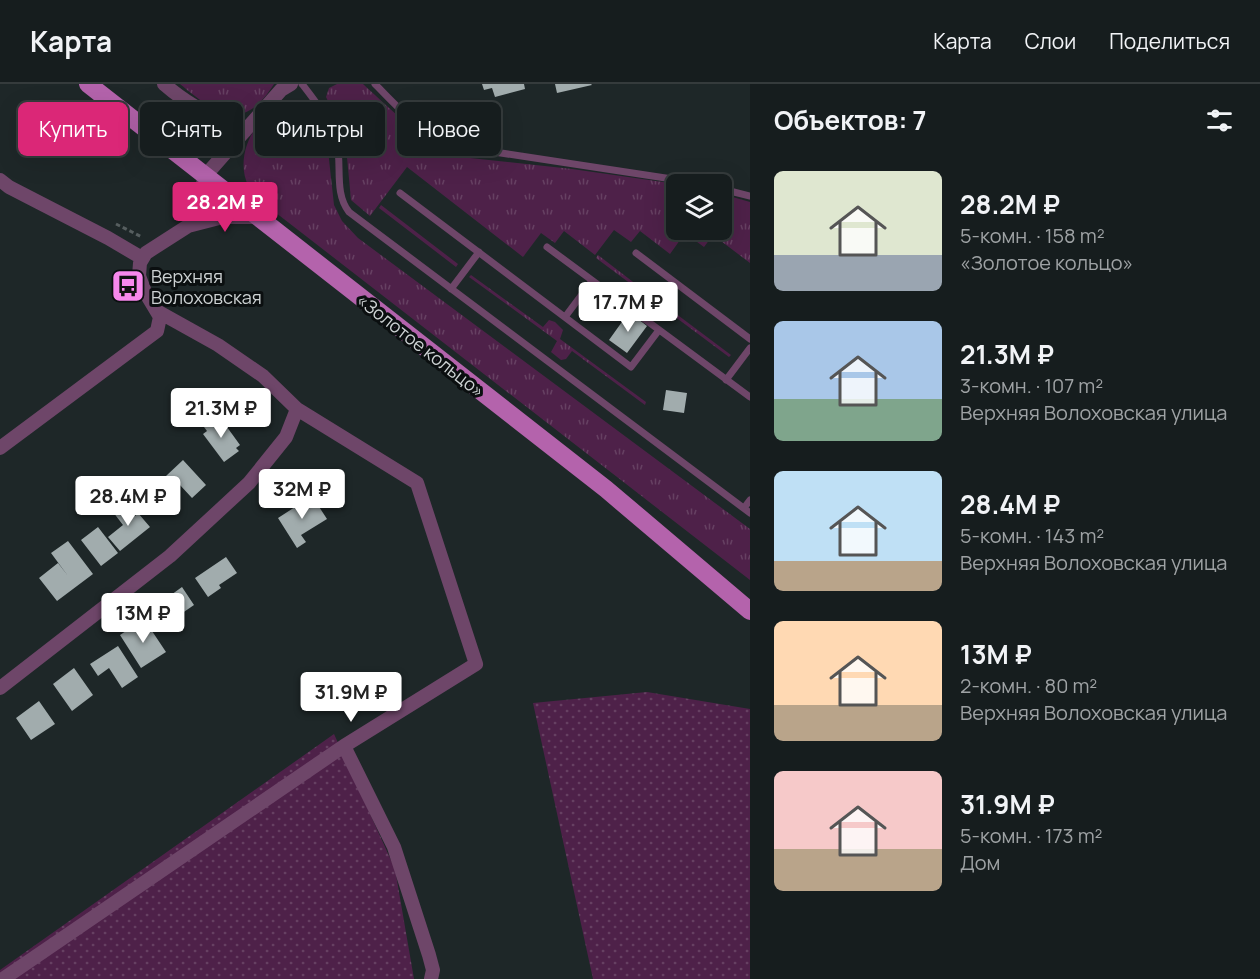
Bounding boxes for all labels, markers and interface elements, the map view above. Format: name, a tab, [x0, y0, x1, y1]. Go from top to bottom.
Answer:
text: Карта	[30, 22, 112, 60]
text: Карта	[933, 27, 992, 55]
text: Слои	[1025, 27, 1076, 55]
text: Поделиться	[1109, 27, 1230, 55]
chip: Купить	[18, 102, 128, 156]
chip: Снять	[140, 102, 243, 156]
chip: Фильтры	[255, 102, 385, 156]
chip: Новое	[397, 102, 501, 156]
text: Объектов: 7	[774, 102, 926, 138]
icon: filters	[1203, 104, 1236, 137]
map controls	[666, 174, 732, 240]
button: layers	[666, 174, 732, 240]
pin: 28.2M ₽	[170, 182, 280, 233]
text: 28.2M ₽	[960, 186, 1060, 222]
text: 28.2M ₽	[187, 188, 263, 215]
icon: home	[822, 195, 894, 267]
text: 5-комн. · 158 m²	[960, 222, 1105, 249]
text: «Золотое кольцо»	[960, 249, 1133, 276]
place label: Верхняя Волоховская	[151, 264, 262, 309]
bus stop icon: Верхняя Волоховская	[110, 268, 146, 304]
pin: 17.7M ₽	[573, 282, 683, 333]
street label: «Золотое кольцо»	[352, 288, 490, 402]
text: 17.7M ₽	[593, 288, 663, 315]
text: 21.3M ₽	[960, 336, 1054, 372]
icon: home	[822, 345, 894, 417]
text: 3-комн. · 107 m²	[960, 372, 1103, 399]
pin: 21.3M ₽	[166, 388, 276, 439]
text: 21.3M ₽	[185, 394, 257, 421]
text: Верхняя Волоховская улица	[960, 399, 1227, 426]
pin: 32M ₽	[260, 469, 344, 520]
text: 32M ₽	[273, 475, 331, 502]
pin: 28.4M ₽	[73, 476, 183, 527]
text: 28.4M ₽	[89, 482, 167, 509]
text: 28.4M ₽	[960, 486, 1060, 522]
icon: home	[822, 495, 894, 567]
text: 5-комн. · 143 m²	[960, 522, 1104, 549]
text: Верхняя Волоховская улица	[960, 549, 1227, 576]
pin: 13M ₽	[101, 593, 185, 644]
text: 13M ₽	[115, 599, 171, 626]
text: 13M ₽	[960, 636, 1032, 672]
icon: home	[822, 645, 894, 717]
pin: 31.9M ₽	[296, 672, 406, 723]
text: 2-комн. · 80 m²	[960, 672, 1097, 699]
text: 31.9M ₽	[315, 678, 387, 705]
text: Верхняя Волоховская улица	[960, 699, 1227, 726]
text: 31.9M ₽	[960, 786, 1055, 822]
icon: home	[822, 795, 894, 867]
text: 5-комн. · 173 m²	[960, 822, 1103, 849]
text: Дом	[960, 849, 1000, 876]

